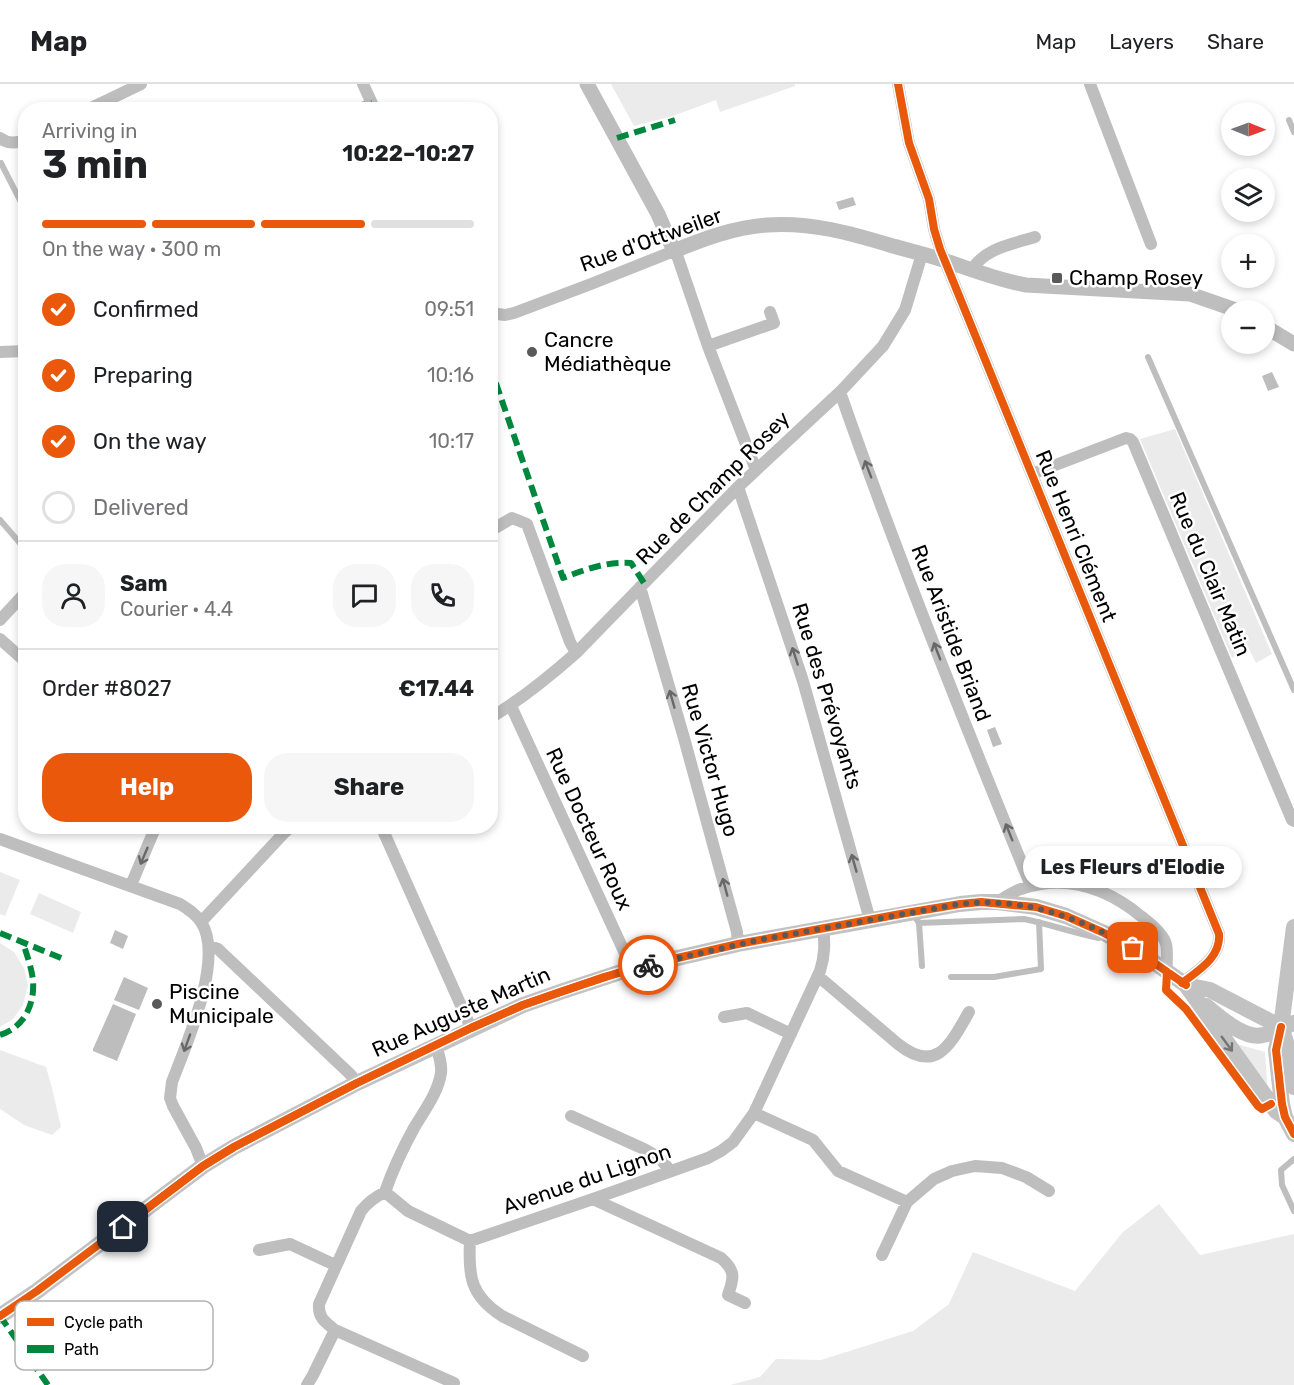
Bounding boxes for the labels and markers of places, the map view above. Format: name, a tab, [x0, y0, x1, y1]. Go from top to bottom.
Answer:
place label: Champ Rosey	[1069, 265, 1203, 290]
marker: Champ Rosey	[1050, 271, 1064, 285]
place label: Cancre Médiathèque	[544, 327, 671, 376]
marker: Cancre Médiathèque	[525, 345, 539, 359]
callout: Les Fleurs d'Elodie	[1024, 846, 1242, 888]
pin	[1107, 922, 1158, 973]
place label: Piscine Municipale	[169, 979, 274, 1028]
marker: Piscine Municipale	[150, 997, 164, 1011]
pin	[97, 1201, 148, 1252]

